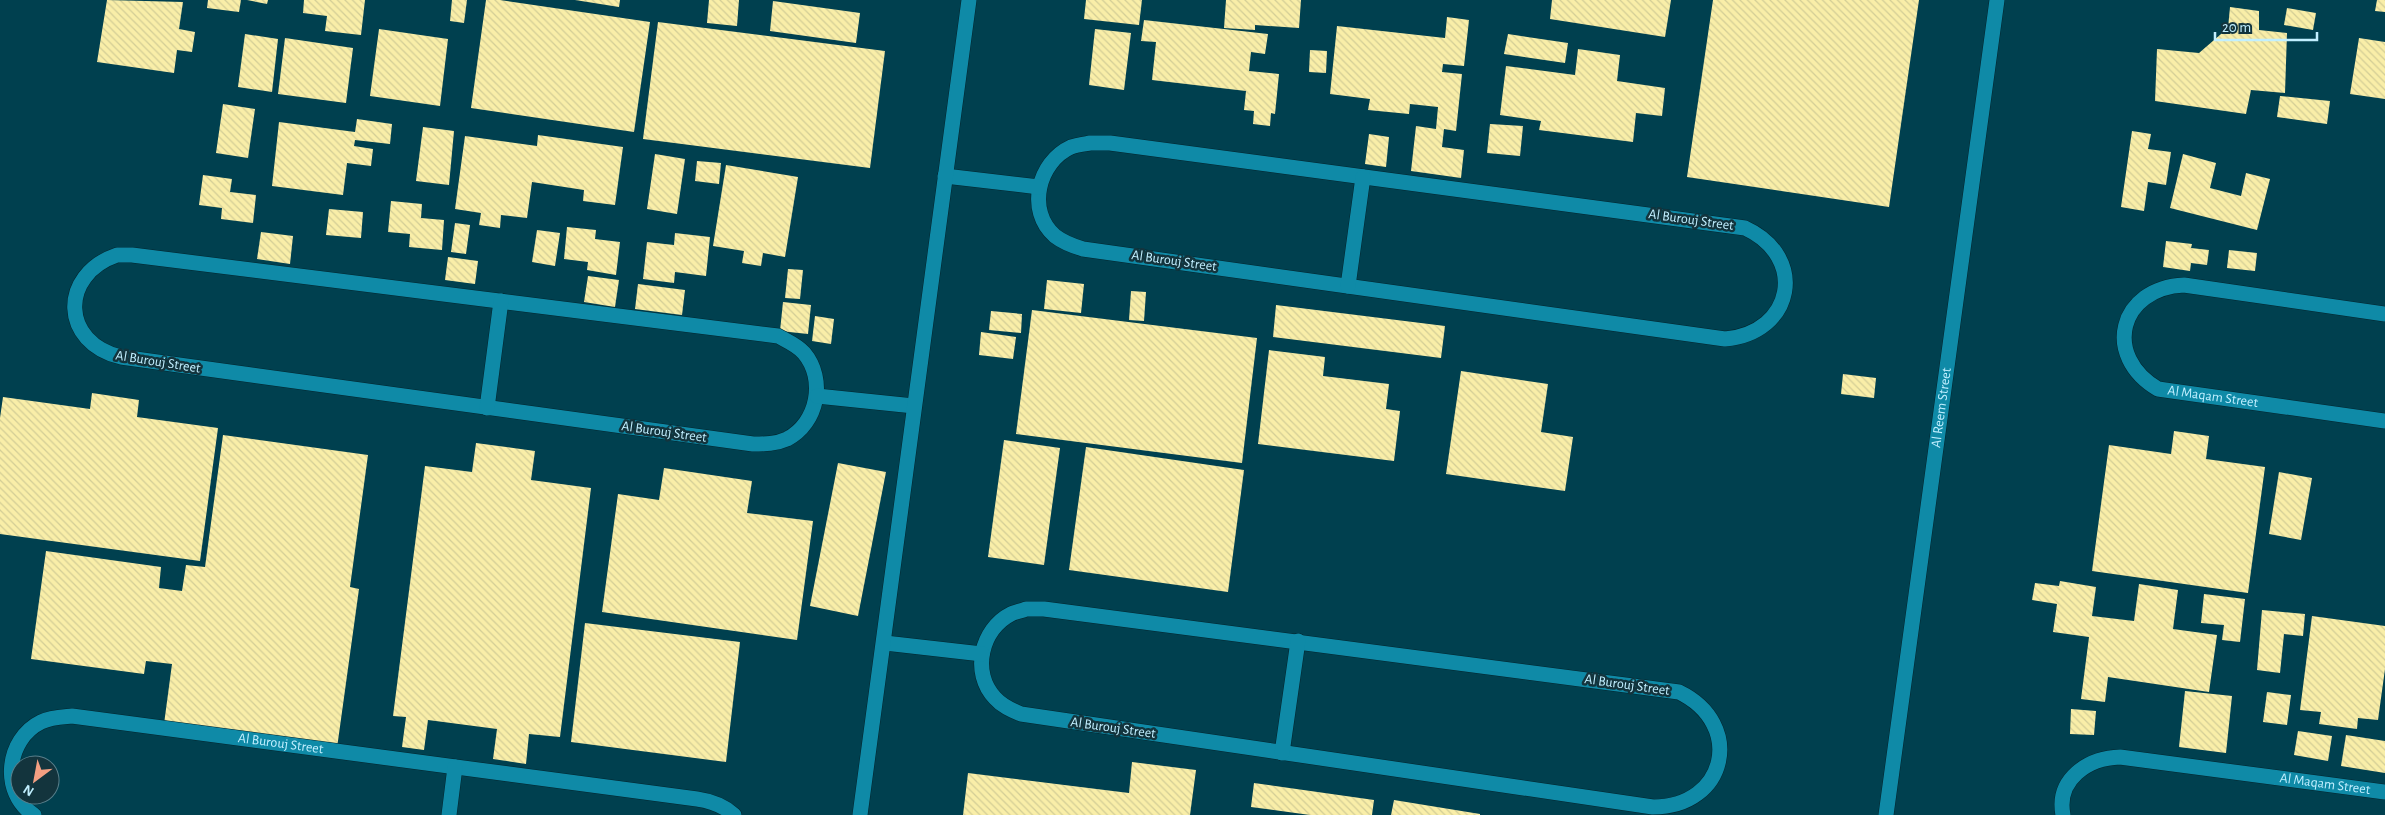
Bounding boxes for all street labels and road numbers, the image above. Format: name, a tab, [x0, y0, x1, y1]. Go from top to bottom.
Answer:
street label: Al Burouj Street	[1647, 207, 1735, 233]
street label: Al Burouj Street	[1130, 248, 1218, 274]
street label: Al Burouj Street	[114, 348, 202, 376]
street label: Al Reem Street	[1929, 366, 1954, 449]
street label: Al Maqam Street	[2167, 383, 2259, 410]
street label: Al Burouj Street	[620, 419, 708, 445]
street label: Al Burouj Street	[1583, 672, 1671, 698]
street label: Al Burouj Street	[1069, 715, 1157, 741]
street label: Al Burouj Street	[237, 731, 325, 756]
street label: Al Maqam Street	[2279, 771, 2372, 797]

